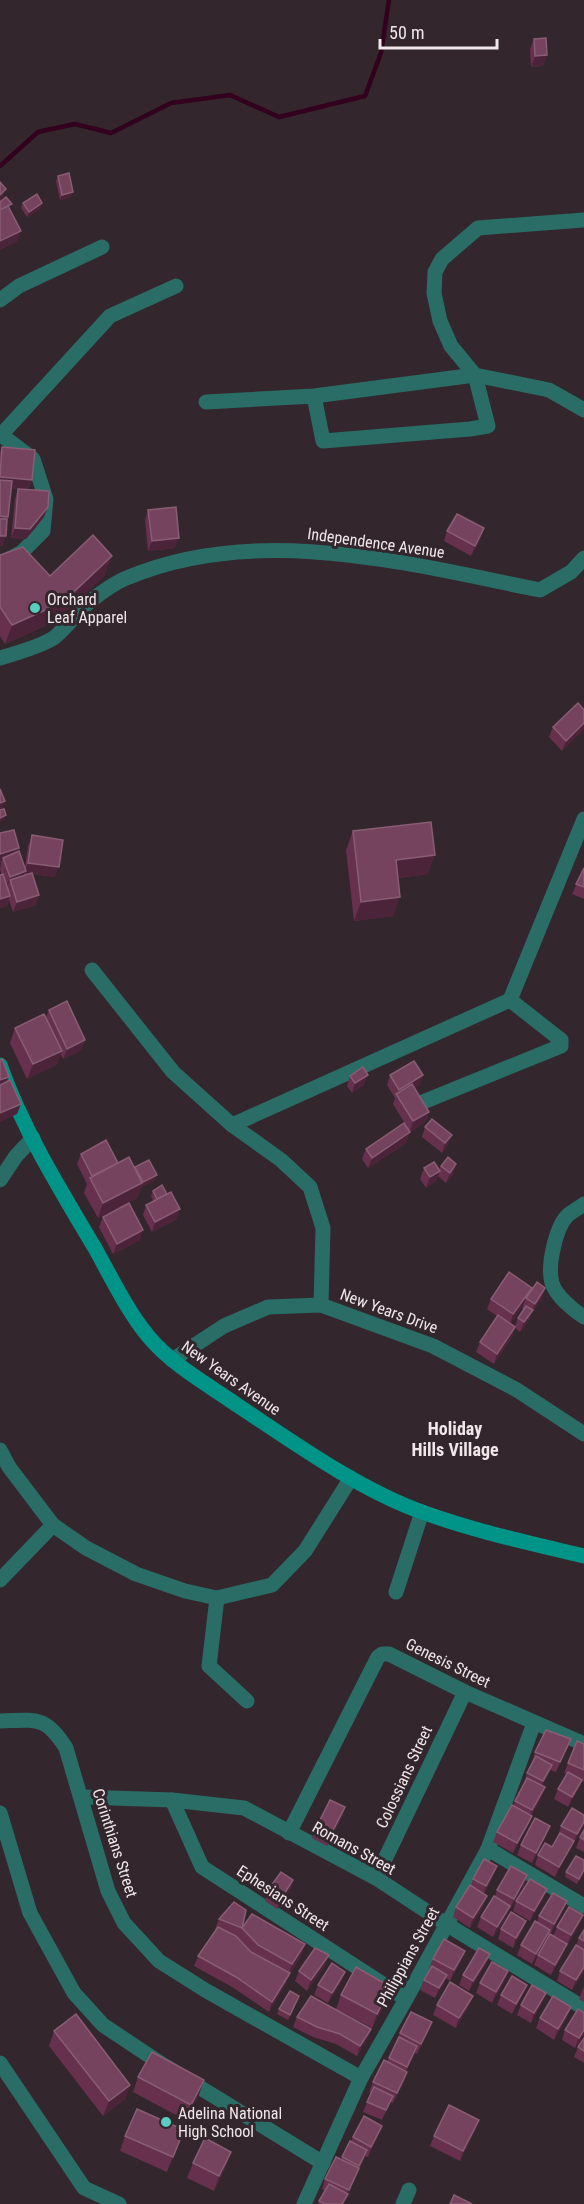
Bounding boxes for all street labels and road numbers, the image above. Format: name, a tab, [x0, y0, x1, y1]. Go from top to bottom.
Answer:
street label: Independence Avenue	[306, 524, 446, 562]
street label: New Years Drive	[338, 1285, 440, 1337]
street label: New Years Avenue	[178, 1337, 284, 1419]
street label: Genesis Street	[403, 1634, 494, 1692]
street label: Colossians Street	[372, 1722, 436, 1831]
street label: Corinthians Street	[88, 1786, 142, 1900]
street label: Romans Street	[309, 1817, 399, 1879]
street label: Ephesians Street	[233, 1861, 333, 1935]
street label: Philippians Street	[373, 1904, 443, 2010]

